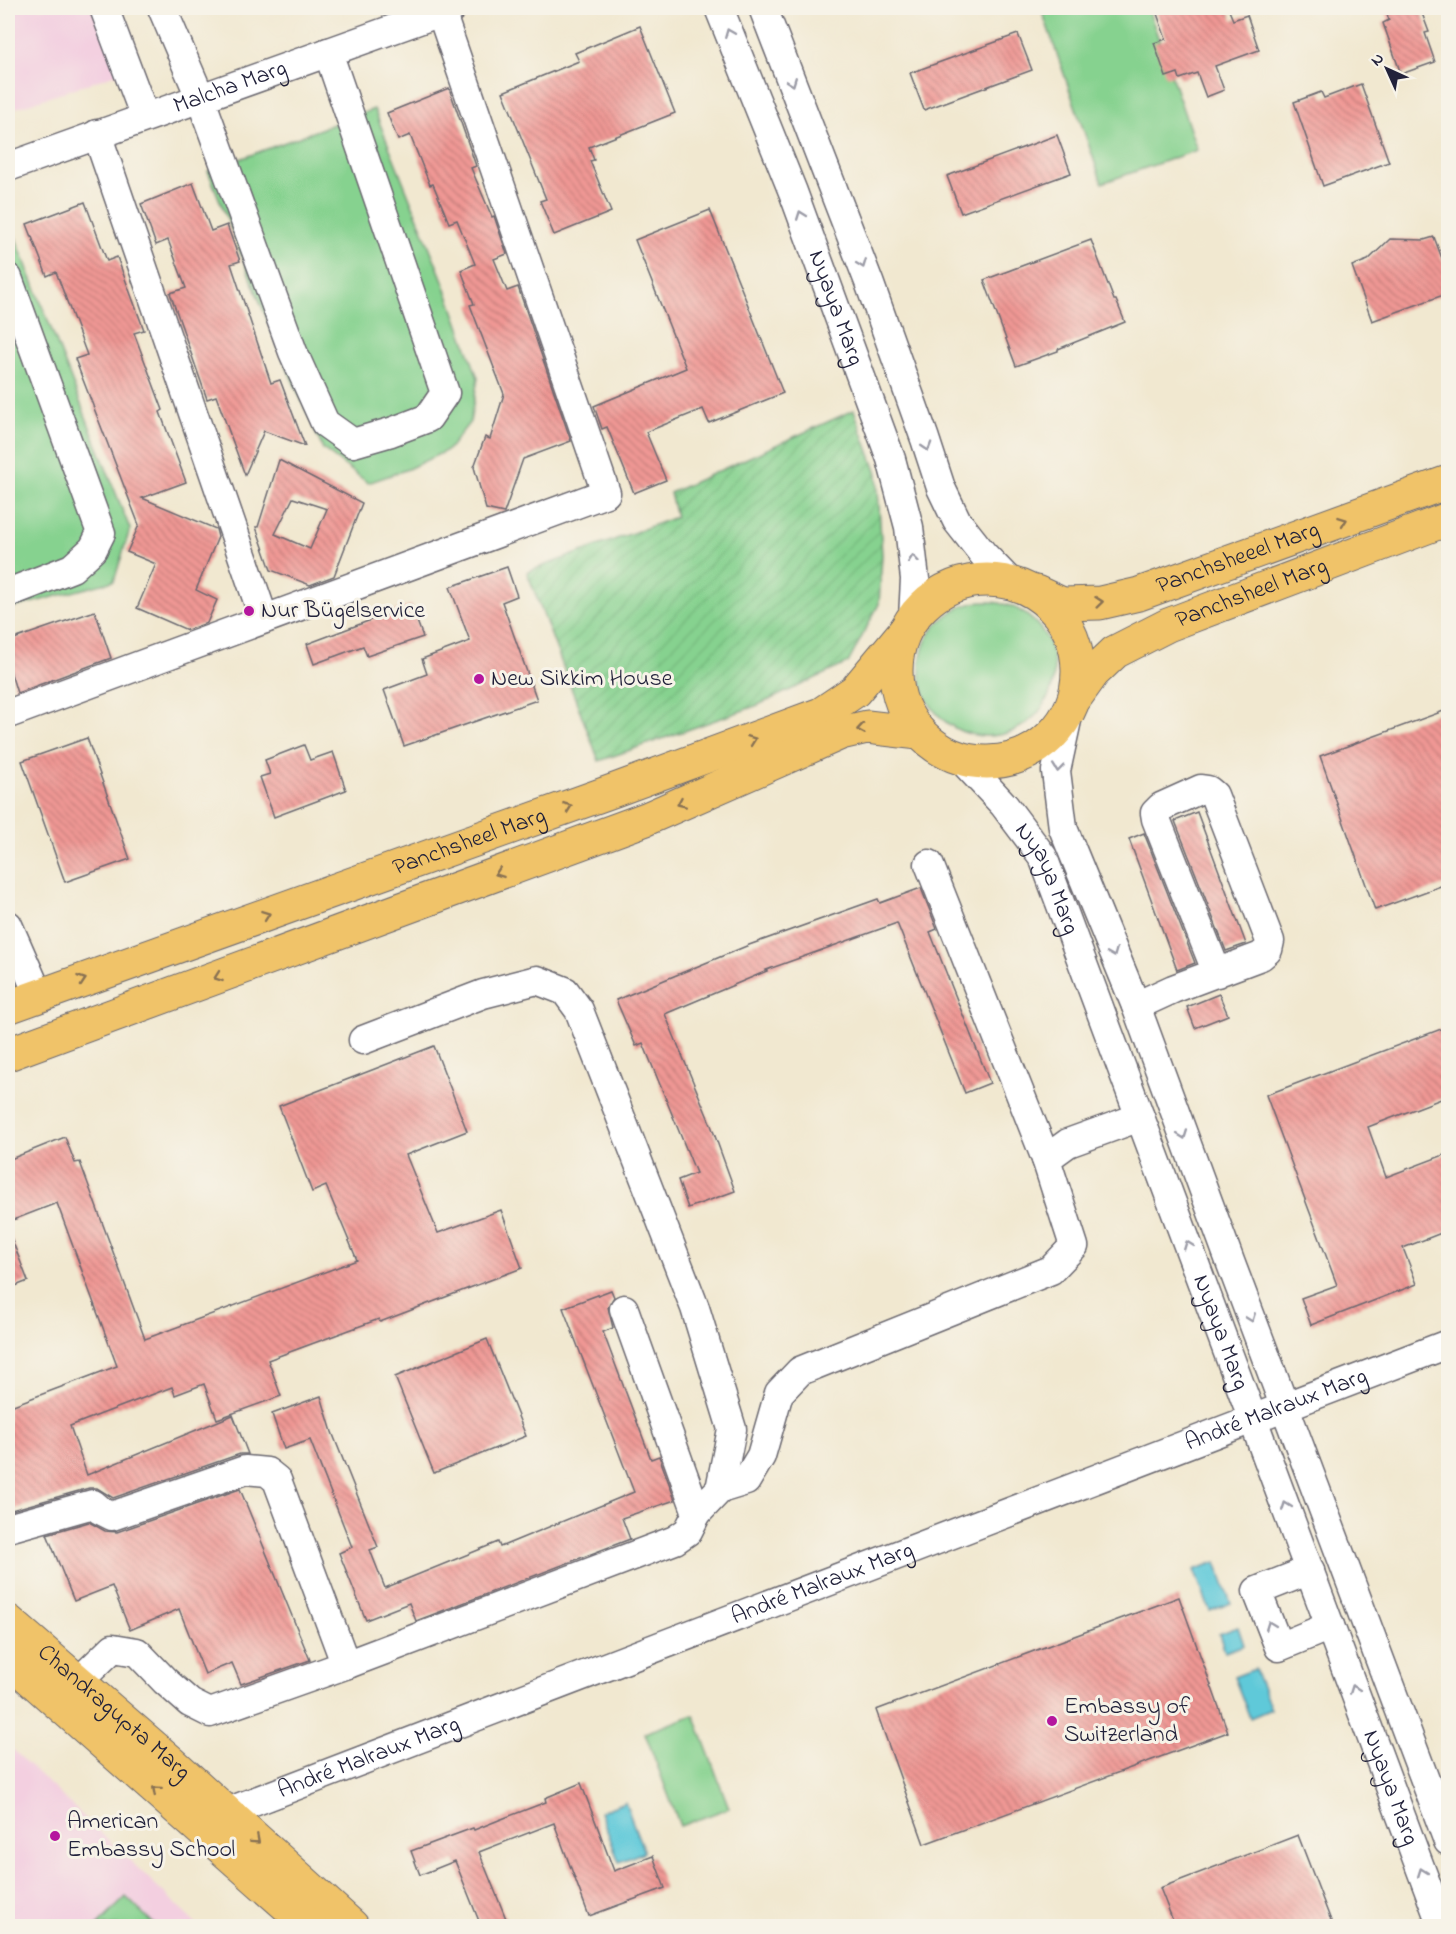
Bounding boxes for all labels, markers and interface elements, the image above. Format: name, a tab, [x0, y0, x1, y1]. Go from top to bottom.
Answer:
one-way arrow	[724, 29, 737, 39]
north arrow	[1357, 39, 1417, 99]
text: N	[1365, 47, 1390, 72]
street label: Malcha Marg	[169, 51, 292, 124]
one-way arrow	[785, 75, 797, 86]
one-way arrow	[796, 210, 808, 221]
street label: Nyaya Marg	[798, 245, 873, 371]
one-way arrow	[854, 258, 867, 268]
one-way arrow	[920, 441, 932, 452]
street label: Panchsheeel Marg	[1152, 512, 1324, 604]
one-way arrow	[1338, 515, 1348, 528]
street label: Panchsheel Marg	[1170, 549, 1333, 638]
one-way arrow	[907, 555, 920, 564]
place label: Nur Bügelservice	[261, 594, 425, 629]
one-way arrow	[1095, 596, 1104, 609]
marker: Nur Bügelservice	[242, 604, 256, 618]
place label: New Sikkim House	[491, 662, 673, 697]
marker: New Sikkim House	[472, 672, 486, 686]
one-way arrow	[856, 723, 866, 735]
one-way arrow	[745, 735, 756, 747]
one-way arrow	[1052, 763, 1065, 773]
one-way arrow	[677, 796, 688, 808]
street label: Panchsheel Marg	[388, 799, 551, 886]
one-way arrow	[563, 801, 573, 814]
street label: Nyaya Marg	[1006, 815, 1088, 940]
one-way arrow	[494, 866, 505, 878]
one-way arrow	[260, 910, 271, 923]
one-way arrow	[1106, 947, 1118, 958]
one-way arrow	[213, 969, 224, 982]
one-way arrow	[77, 975, 87, 988]
one-way arrow	[1176, 1129, 1188, 1140]
one-way arrow	[1183, 1240, 1195, 1251]
street label: Nyaya Marg	[1183, 1270, 1258, 1395]
one-way arrow	[1244, 1311, 1256, 1322]
street label: André Malraux Marg	[1180, 1359, 1372, 1461]
one-way arrow	[1280, 1501, 1293, 1512]
street label: André Malraux Marg	[726, 1533, 919, 1635]
one-way arrow	[1265, 1620, 1277, 1631]
street label: Chandragupta Marg	[29, 1636, 199, 1789]
one-way arrow	[1348, 1684, 1361, 1695]
place label: Embassy of Switzerland	[1064, 1690, 1191, 1753]
street label: André Malraux Marg	[272, 1707, 465, 1809]
marker: Embassy of Switzerland	[1045, 1714, 1059, 1728]
street label: Nyaya Marg	[1353, 1725, 1428, 1850]
one-way arrow	[152, 1786, 163, 1797]
place label: American Embassy School	[67, 1805, 235, 1869]
marker: American Embassy School	[48, 1829, 62, 1843]
one-way arrow	[249, 1833, 260, 1844]
one-way arrow	[1416, 1867, 1429, 1878]

